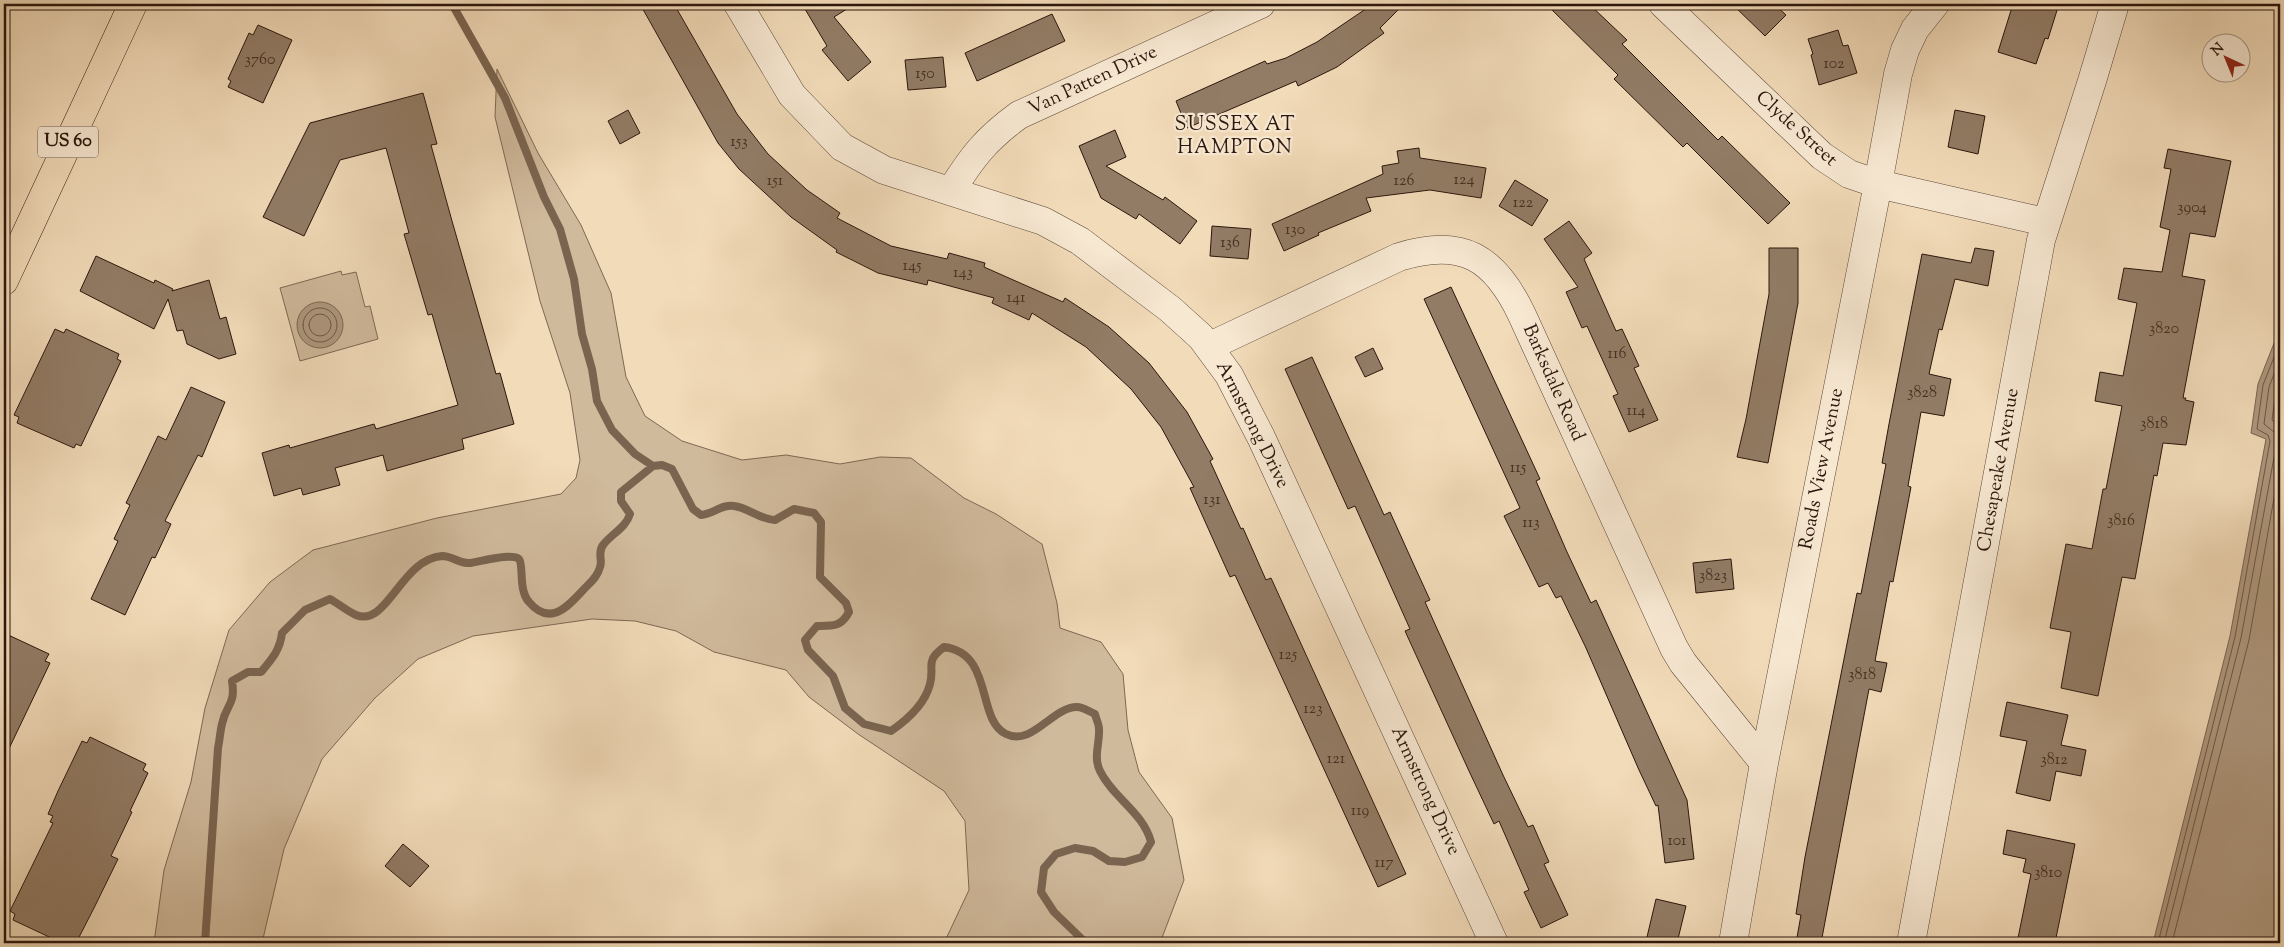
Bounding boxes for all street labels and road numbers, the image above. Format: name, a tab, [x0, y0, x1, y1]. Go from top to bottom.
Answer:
street label: Van Patten Drive	[1024, 39, 1162, 123]
street label: Clyde Street	[1749, 85, 1843, 174]
road number: US 60	[38, 126, 98, 158]
street label: Barksdale Road	[1515, 320, 1591, 446]
street label: Armstrong Drive	[1208, 357, 1296, 493]
street label: Roads View Avenue	[1793, 386, 1851, 552]
street label: Chesapeake Avenue	[1971, 386, 2027, 554]
street label: Armstrong Drive	[1383, 722, 1467, 860]

